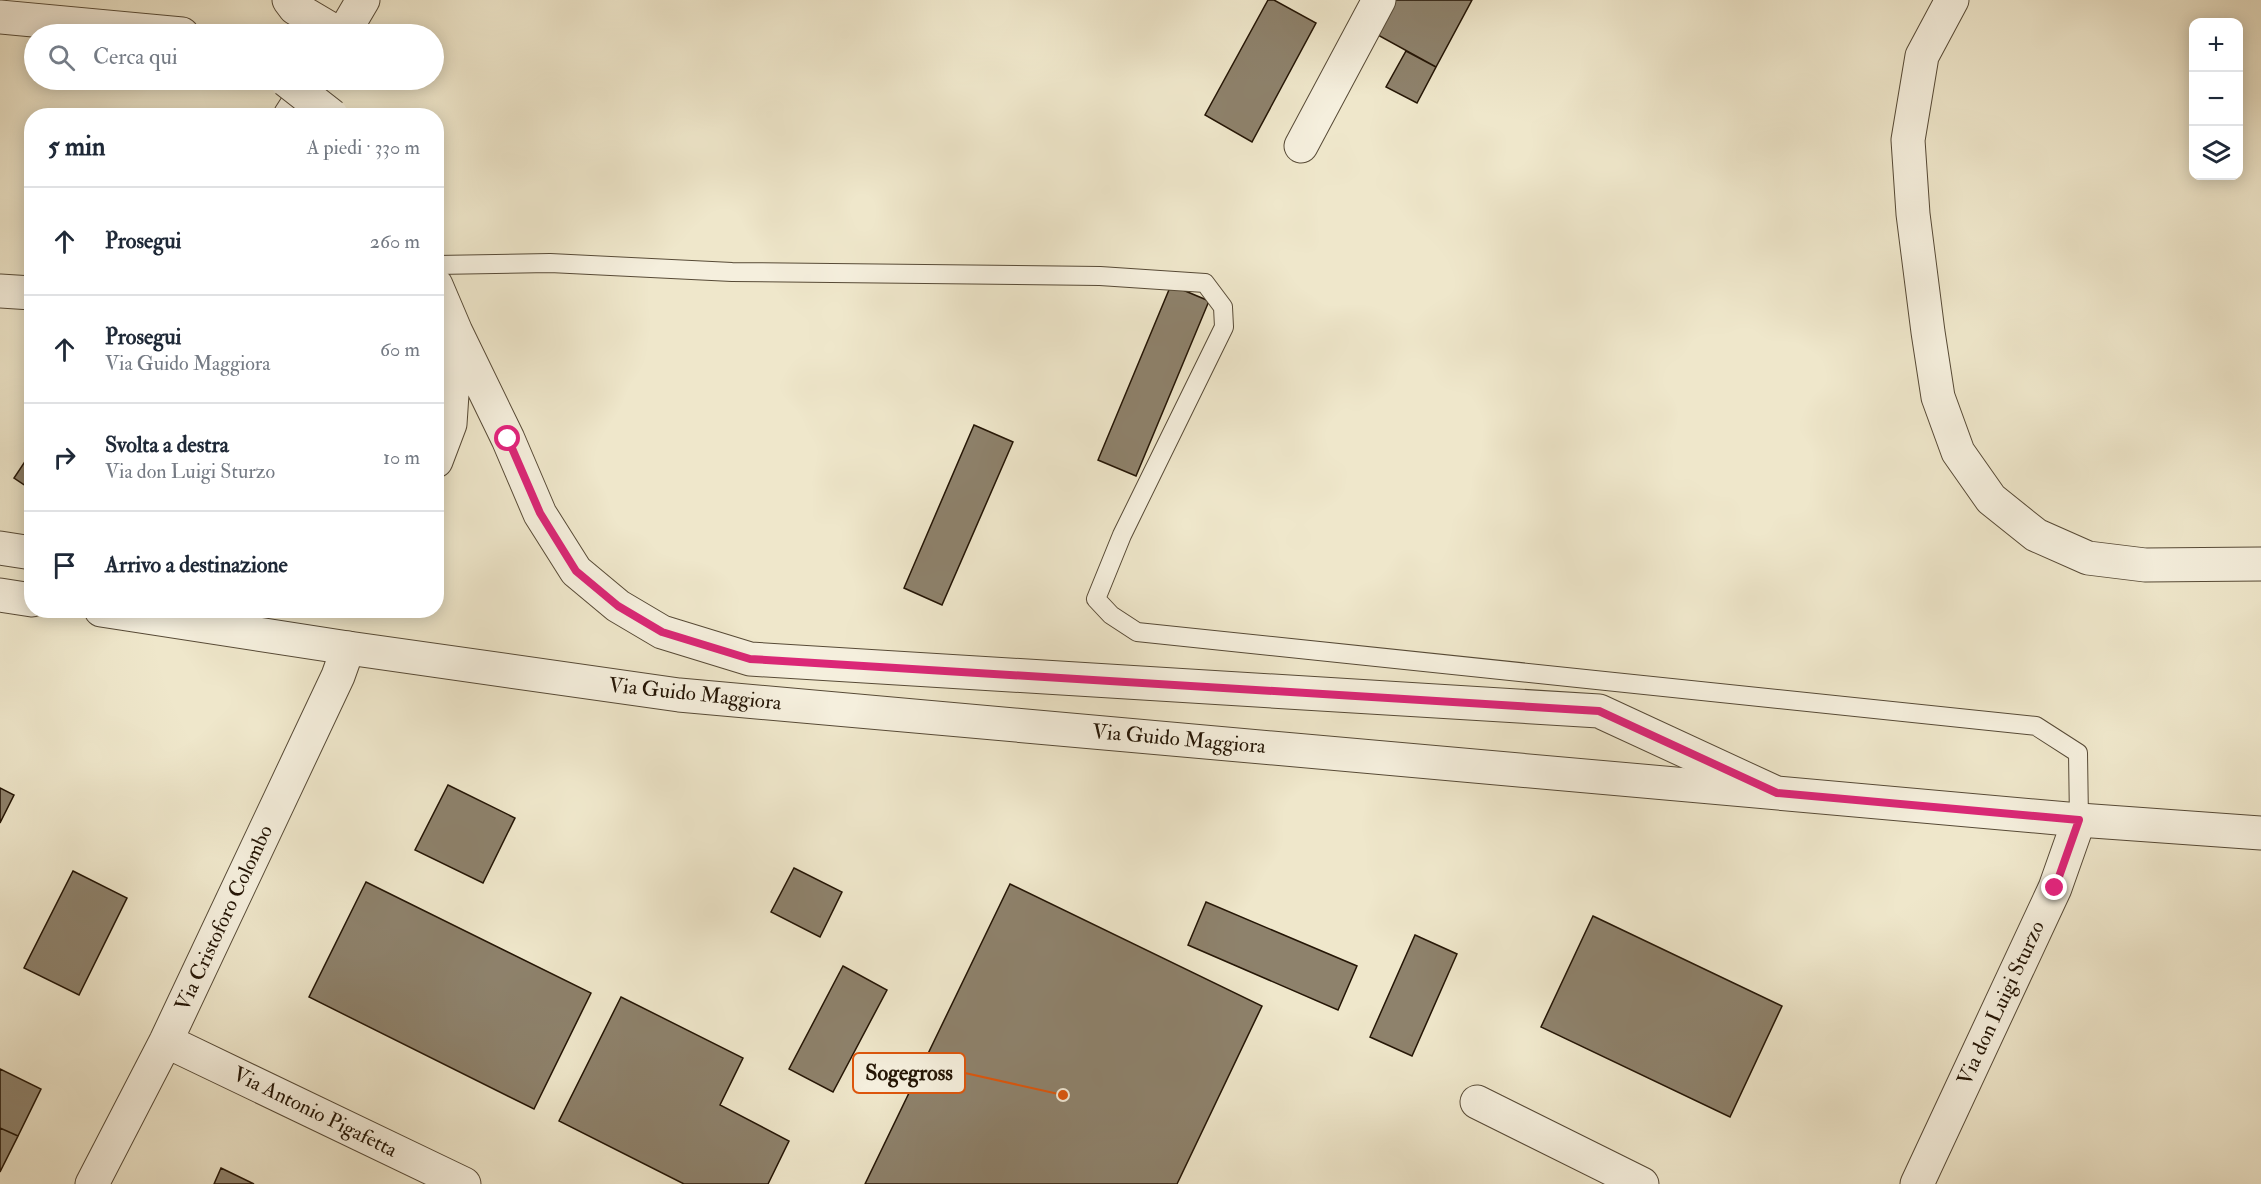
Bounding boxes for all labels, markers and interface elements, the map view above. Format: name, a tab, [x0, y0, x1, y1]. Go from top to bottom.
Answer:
map controls	[2189, 18, 2243, 180]
button: +	[2189, 18, 2243, 72]
search box	[24, 24, 444, 90]
icon: search	[45, 41, 78, 74]
text: Cerca qui	[93, 43, 178, 71]
button: −	[2189, 72, 2243, 126]
button: layers	[2189, 126, 2243, 180]
text: 5 min	[48, 131, 105, 163]
text: A piedi · 330 m	[307, 135, 420, 160]
icon: ahead	[48, 225, 81, 258]
text: Prosegui	[105, 227, 181, 255]
text: 260 m	[370, 229, 420, 254]
text: Prosegui	[105, 323, 181, 351]
icon: ahead	[48, 333, 81, 366]
text: 60 m	[380, 337, 420, 362]
text: Via Guido Maggiora	[105, 351, 271, 376]
route start	[494, 425, 520, 451]
text: Svolta a destra	[105, 431, 229, 459]
icon: right	[48, 441, 81, 474]
text: 10 m	[383, 445, 420, 470]
text: Via don Luigi Sturzo	[105, 459, 275, 484]
icon: arrive	[48, 549, 81, 582]
text: Arrivo a destinazione	[105, 551, 288, 579]
street label: Via Guido Maggiora	[607, 671, 783, 717]
street label: Via Guido Maggiora	[1091, 718, 1267, 760]
street label: Via Cristoforo Colombo	[169, 821, 279, 1015]
route end	[2041, 874, 2067, 900]
street label: Via don Luigi Sturzo	[1951, 916, 2051, 1090]
callout: Sogegross	[853, 1053, 965, 1093]
text: Sogegross	[865, 1059, 953, 1088]
street label: Via Antonio Pigafetta	[228, 1060, 402, 1164]

